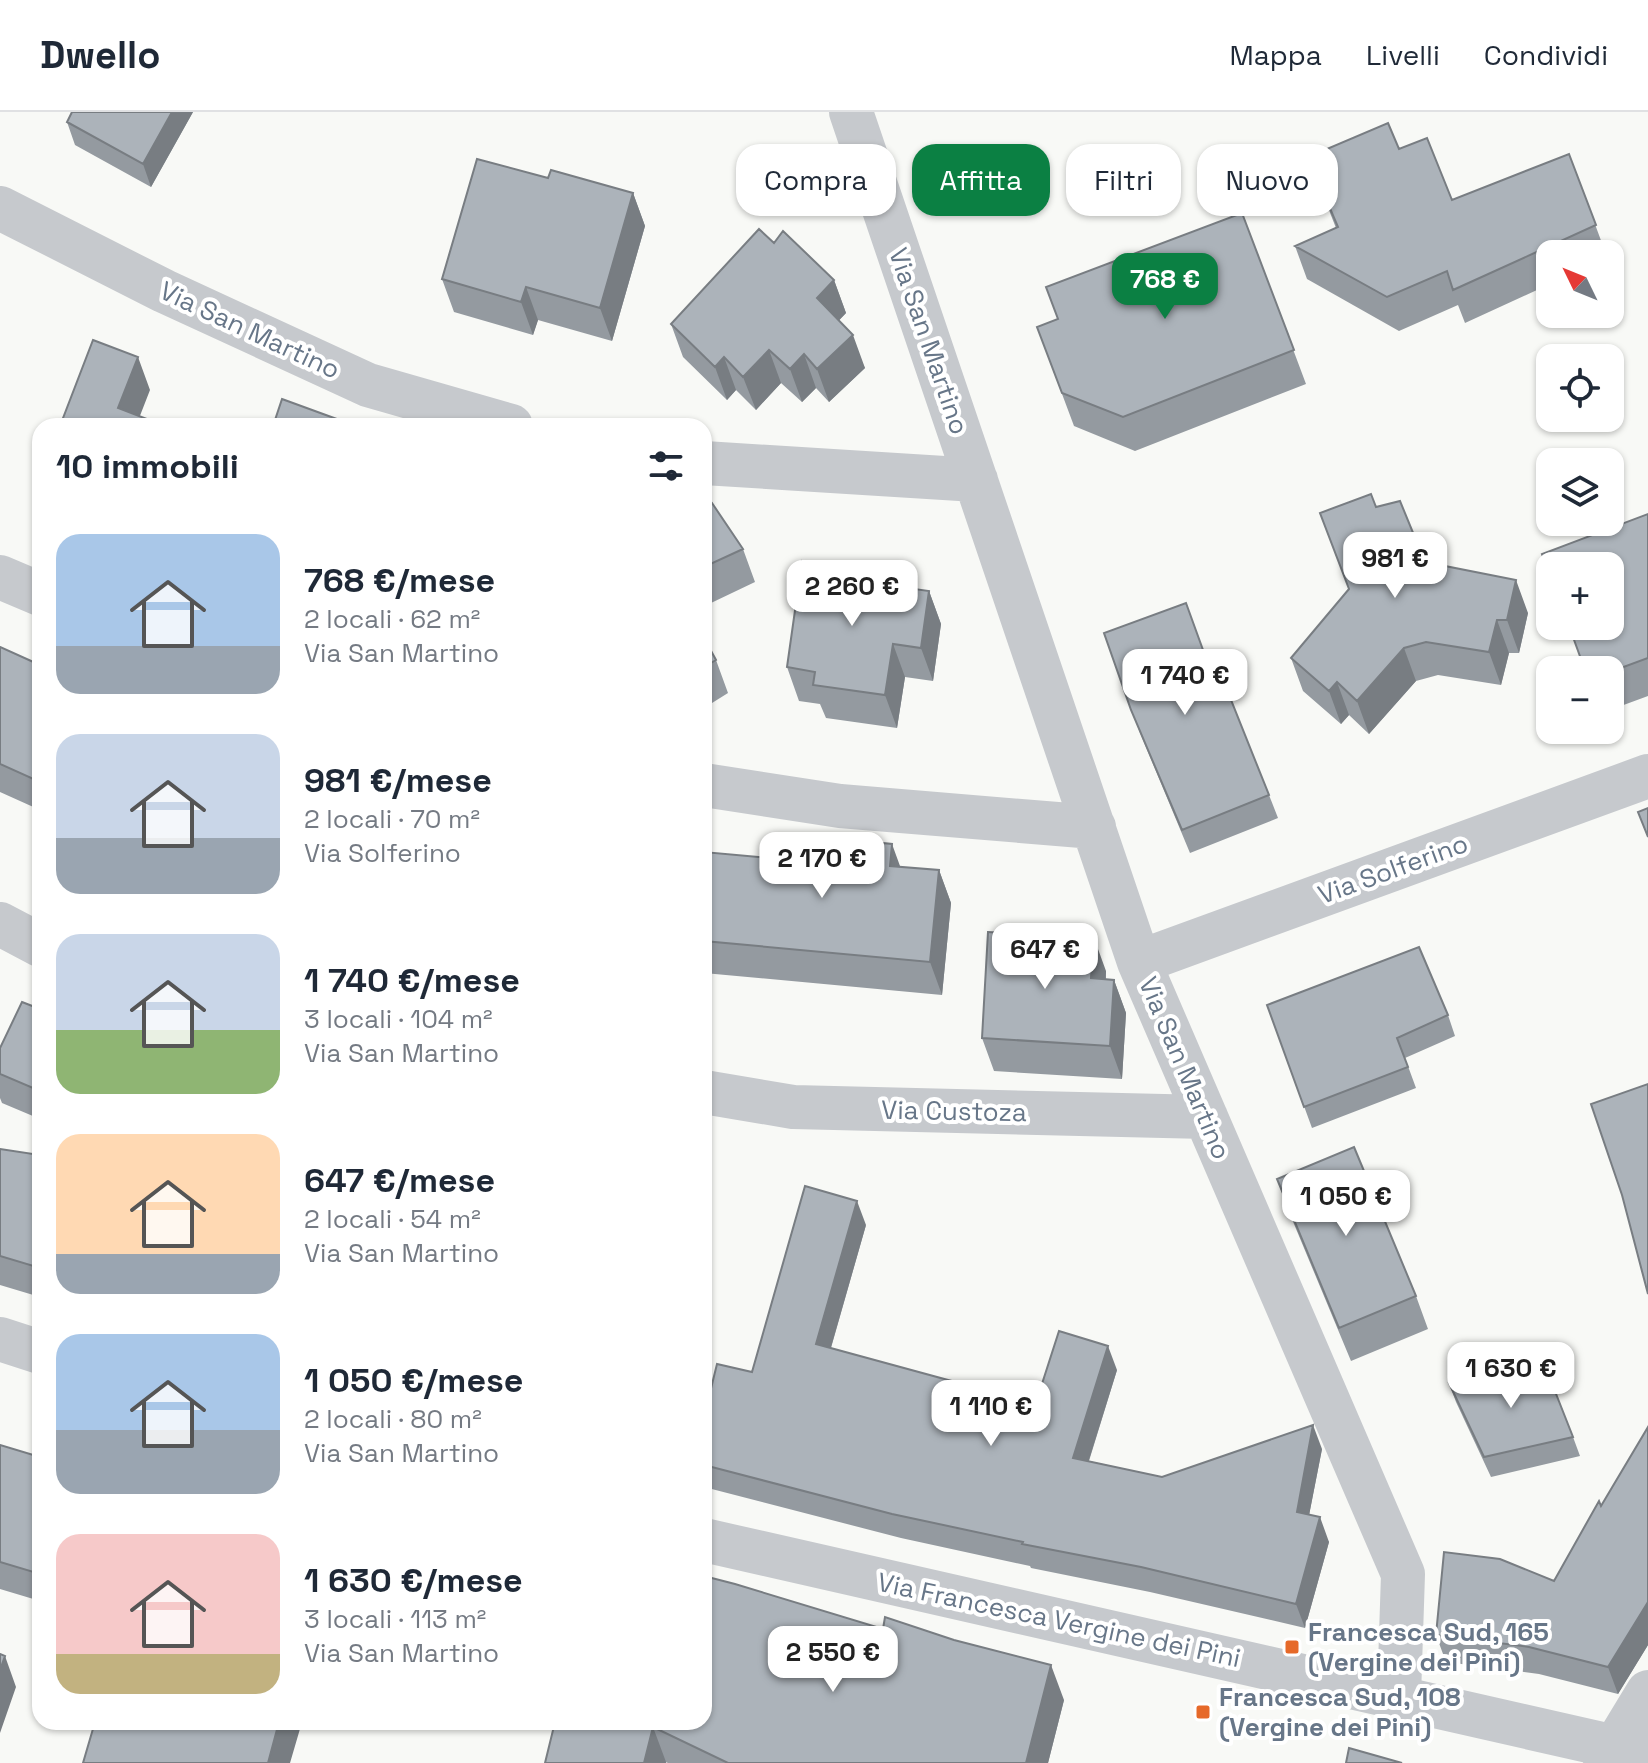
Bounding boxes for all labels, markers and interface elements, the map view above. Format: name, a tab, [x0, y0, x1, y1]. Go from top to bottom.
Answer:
text: Dwello	[40, 31, 160, 79]
text: Mappa	[1229, 37, 1322, 73]
text: Livelli	[1366, 37, 1440, 73]
text: Condividi	[1484, 37, 1608, 73]
chip: Compra	[736, 144, 896, 216]
chip: Affitta	[912, 144, 1050, 216]
chip: Filtri	[1066, 144, 1181, 216]
chip: Nuovo	[1197, 144, 1338, 216]
north arrow	[1536, 240, 1624, 328]
map controls	[1536, 240, 1624, 744]
street label: Via San Martino	[881, 243, 977, 439]
pin: 768 €	[1109, 253, 1221, 321]
text: 768 €	[1130, 262, 1200, 296]
street label: Via San Martino	[154, 273, 346, 387]
button: locate	[1536, 344, 1624, 432]
icon: filters	[644, 444, 688, 488]
text: 10 immobili	[56, 445, 239, 488]
button: layers	[1536, 448, 1624, 536]
pin: 981 €	[1339, 532, 1451, 600]
text: 981 €	[1361, 541, 1429, 575]
button: +	[1536, 552, 1624, 640]
text: 768 €/mese	[304, 559, 495, 602]
pin: 2 260 €	[778, 560, 926, 628]
icon: home	[120, 566, 216, 662]
text: 2 260 €	[805, 569, 899, 603]
text: 2 locali · 62 m²	[304, 602, 480, 636]
text: Via San Martino	[304, 636, 499, 670]
pin: 1 740 €	[1111, 649, 1259, 717]
button: −	[1536, 656, 1624, 744]
text: 1 740 €	[1140, 658, 1230, 692]
text: 981 €/mese	[304, 759, 492, 802]
icon: home	[120, 766, 216, 862]
text: 2 locali · 70 m²	[304, 802, 480, 836]
street label: Via Solferino	[1313, 826, 1473, 912]
pin: 2 170 €	[748, 832, 896, 900]
text: Via Solferino	[304, 836, 461, 870]
text: 2 170 €	[777, 841, 867, 875]
pin: 647 €	[989, 923, 1101, 991]
text: 647 €	[1010, 932, 1080, 966]
text: 1 740 €/mese	[304, 959, 520, 1002]
icon: home	[120, 966, 216, 1062]
street label: Via San Martino	[1131, 972, 1239, 1164]
text: 3 locali · 104 m²	[304, 1002, 493, 1036]
text: Via San Martino	[304, 1036, 499, 1070]
street label: Via Custoza	[881, 1093, 1027, 1129]
text: 647 €/mese	[304, 1159, 495, 1202]
icon: home	[120, 1166, 216, 1262]
pin: 1 050 €	[1272, 1170, 1420, 1238]
text: 1 050 €	[1300, 1179, 1392, 1213]
text: 2 locali · 54 m²	[304, 1202, 481, 1236]
text: Via San Martino	[304, 1236, 499, 1270]
pin: 1 630 €	[1437, 1342, 1585, 1410]
text: 1 630 €	[1465, 1351, 1557, 1385]
text: 1 050 €/mese	[304, 1359, 523, 1402]
icon: home	[120, 1366, 216, 1462]
pin: 1 110 €	[917, 1380, 1065, 1448]
text: 1 110 €	[950, 1389, 1032, 1423]
text: 2 locali · 80 m²	[304, 1402, 482, 1436]
text: Via San Martino	[304, 1436, 499, 1470]
text: 1 630 €/mese	[304, 1559, 523, 1602]
street label: Via Francesca Vergine dei Pini	[874, 1565, 1244, 1675]
icon: home	[120, 1566, 216, 1662]
text: 3 locali · 113 m²	[304, 1602, 486, 1636]
place label: Francesca Sud, 165 (Vergine dei Pini)	[1308, 1615, 1549, 1679]
pin: 2 550 €	[759, 1626, 907, 1694]
text: 2 550 €	[786, 1635, 880, 1669]
text: Via San Martino	[304, 1636, 499, 1670]
marker: Francesca Sud, 165 (Vergine dei Pini)	[1283, 1638, 1301, 1656]
place label: Francesca Sud, 108 (Vergine dei Pini)	[1219, 1680, 1461, 1744]
marker: Francesca Sud, 108 (Vergine dei Pini)	[1194, 1703, 1212, 1721]

